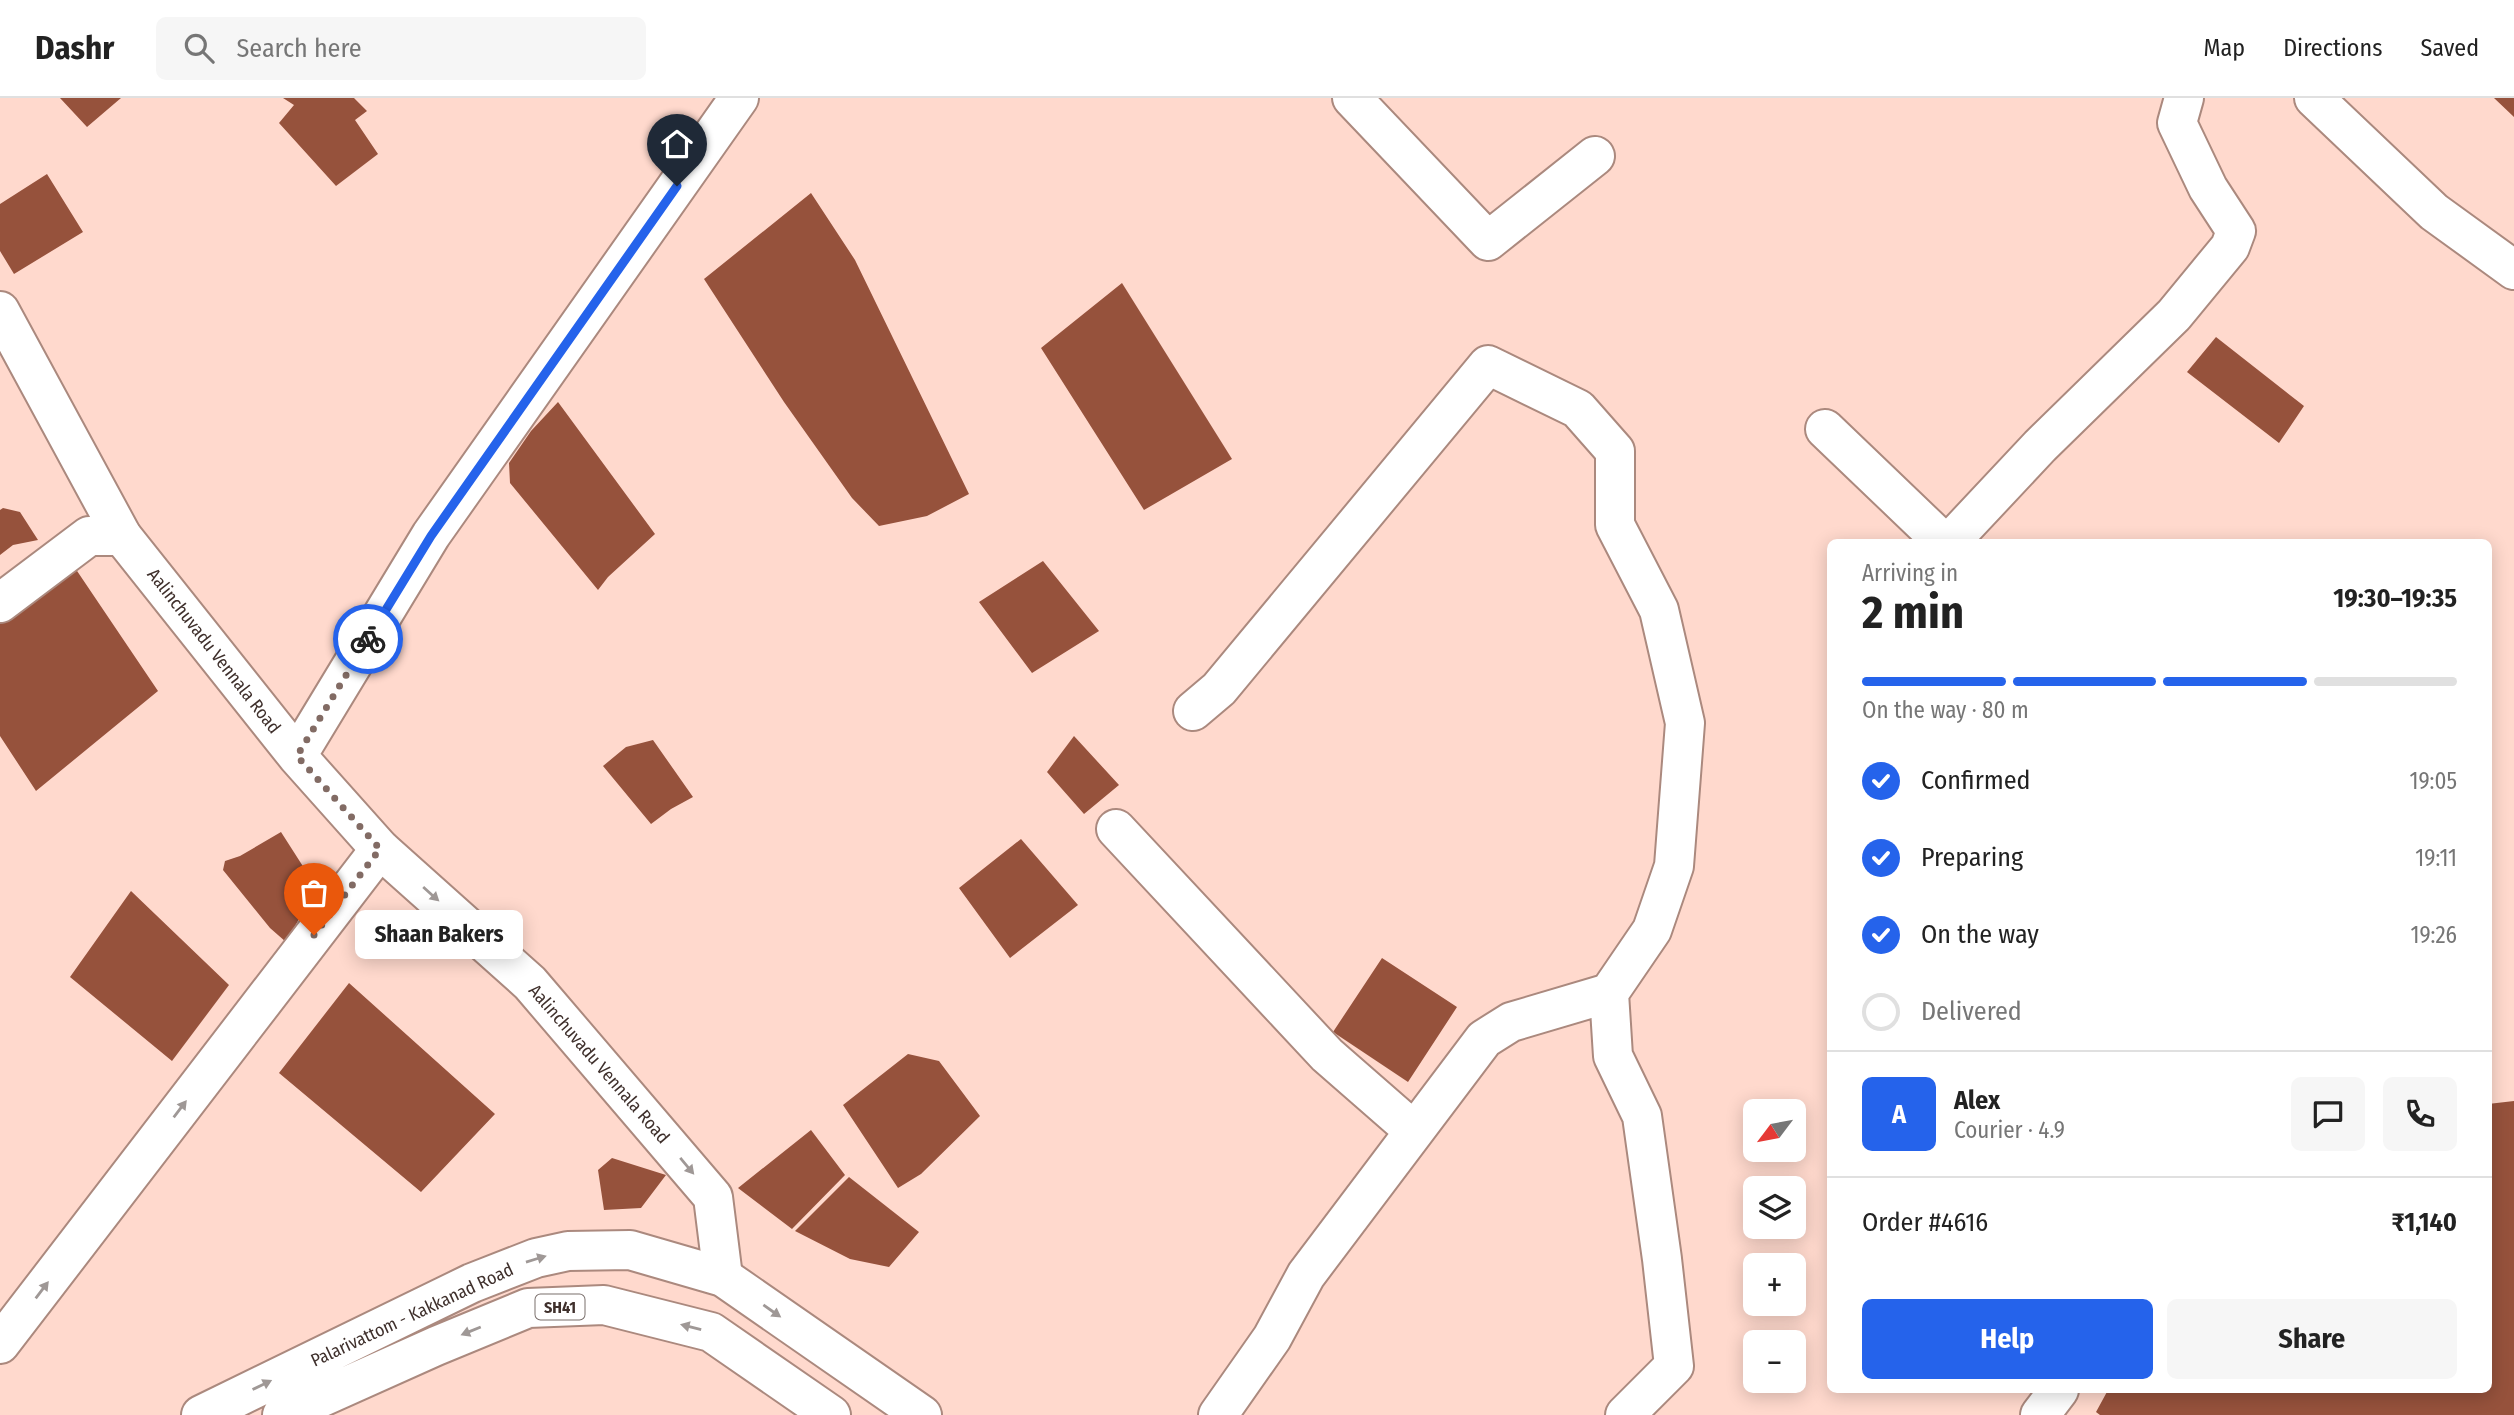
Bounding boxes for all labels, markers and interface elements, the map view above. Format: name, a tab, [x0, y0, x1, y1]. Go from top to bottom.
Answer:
search box	[156, 17, 646, 80]
text: Dashr	[35, 28, 114, 68]
icon: search	[180, 29, 218, 67]
text: Search here	[236, 33, 362, 64]
text: Map	[2204, 34, 2245, 62]
text: Directions	[2283, 34, 2382, 62]
text: Saved	[2420, 34, 2479, 62]
pin	[647, 114, 707, 186]
icon: home	[658, 125, 696, 163]
text: Arriving in	[1862, 559, 1958, 587]
street label: Aalinchuvadu Vennala Road	[143, 564, 285, 738]
text: 19:30–19:35	[2333, 583, 2457, 614]
text: 2 min	[1862, 585, 1964, 640]
courier	[333, 604, 403, 674]
icon: bike	[349, 620, 387, 658]
text: On the way · 80 m	[1862, 696, 2029, 724]
icon: check	[1862, 762, 1900, 800]
text: Confirmed	[1921, 765, 2031, 796]
text: 19:05	[2409, 767, 2457, 795]
icon: check	[1862, 839, 1900, 877]
text: Preparing	[1921, 842, 2023, 873]
text: 19:11	[2415, 844, 2457, 872]
pin	[284, 863, 344, 935]
icon: bag	[295, 874, 333, 912]
one-way arrow	[422, 886, 439, 901]
callout: Shaan Bakers	[356, 910, 524, 960]
icon: check	[1862, 916, 1900, 954]
text: On the way	[1921, 919, 2039, 950]
text: Shaan Bakers	[374, 920, 504, 948]
text: 19:26	[2410, 921, 2457, 949]
street label: Aalinchuvadu Vennala Road	[524, 980, 674, 1148]
text: Delivered	[1921, 996, 2022, 1027]
button: chat	[2291, 1077, 2365, 1151]
button: phone	[2383, 1077, 2457, 1151]
text: Alex	[1954, 1085, 2000, 1116]
north arrow	[1743, 1099, 1806, 1162]
map controls	[1743, 1099, 1806, 1393]
text: A	[1892, 1099, 1906, 1130]
one-way arrow	[172, 1100, 186, 1118]
text: Courier · 4.9	[1954, 1116, 2065, 1144]
one-way arrow	[679, 1157, 694, 1175]
button: layers	[1743, 1176, 1806, 1239]
text: Order #4616	[1862, 1207, 1988, 1238]
text: ₹1,140	[2391, 1207, 2457, 1238]
button: +	[1743, 1253, 1806, 1316]
one-way arrow	[525, 1254, 546, 1264]
street label: Palarivattom - Kakkanad Road	[307, 1258, 517, 1372]
one-way arrow	[34, 1281, 48, 1299]
road number: SH41	[536, 1294, 584, 1320]
button: Help	[1862, 1299, 2153, 1379]
button: Share	[2167, 1299, 2457, 1379]
one-way arrow	[763, 1304, 781, 1318]
one-way arrow	[680, 1321, 702, 1332]
one-way arrow	[460, 1326, 481, 1337]
button: −	[1743, 1330, 1806, 1393]
one-way arrow	[252, 1380, 272, 1391]

